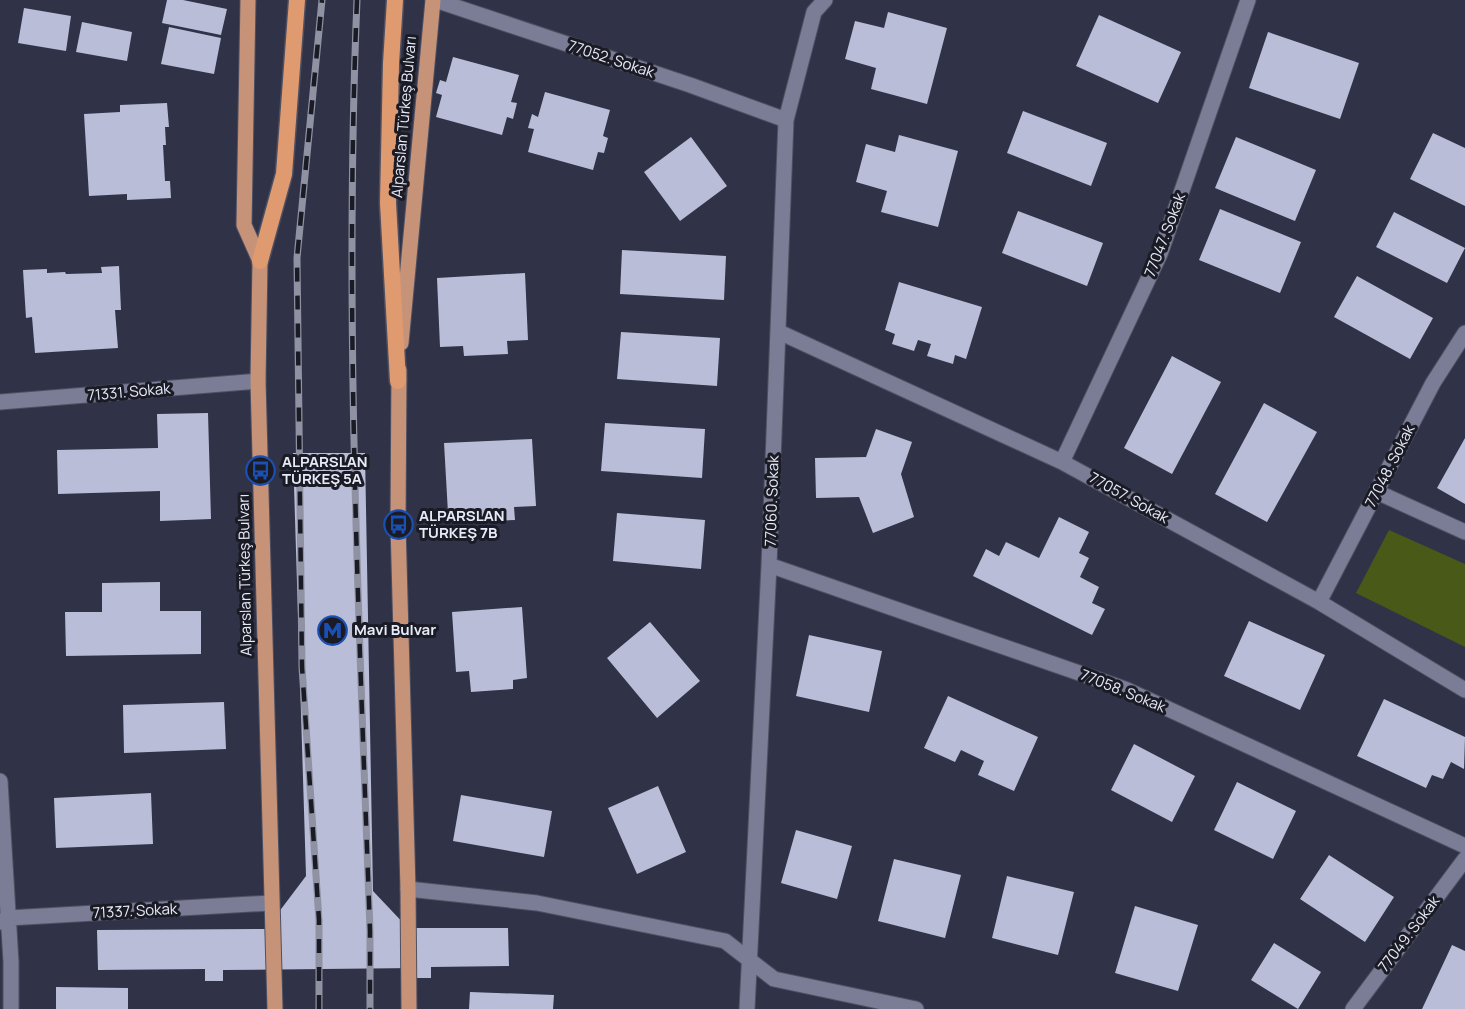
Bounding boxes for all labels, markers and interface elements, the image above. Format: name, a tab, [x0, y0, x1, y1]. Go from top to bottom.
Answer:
street label: Alparslan Türkeş Bulvarı	[386, 35, 421, 199]
street label: 77052. Sokak	[565, 35, 657, 83]
street label: 77047. Sokak	[1139, 189, 1190, 280]
street label: 71331. Sokak	[87, 377, 172, 406]
street label: 77048. Sokak	[1360, 420, 1420, 511]
place label: ALPARSLAN TÜRKEŞ 5A	[282, 451, 368, 489]
street label: 77060. Sokak	[759, 454, 784, 547]
bus stop icon: ALPARSLAN TÜRKEŞ 5A	[245, 455, 277, 487]
street label: 77057. Sokak	[1086, 467, 1173, 528]
street label: Alparslan Türkeş Bulvarı	[233, 494, 256, 656]
place label: ALPARSLAN TÜRKEŞ 7B	[419, 505, 505, 543]
bus stop icon: ALPARSLAN TÜRKEŞ 7B	[382, 509, 414, 541]
metro station icon: Mavi Bulvar	[317, 614, 349, 646]
place label: Mavi Bulvar	[354, 619, 436, 640]
street label: 77058. Sokak	[1077, 664, 1169, 717]
street label: 77049. Sokak	[1373, 891, 1445, 976]
street label: 71337. Sokak	[92, 898, 178, 923]

